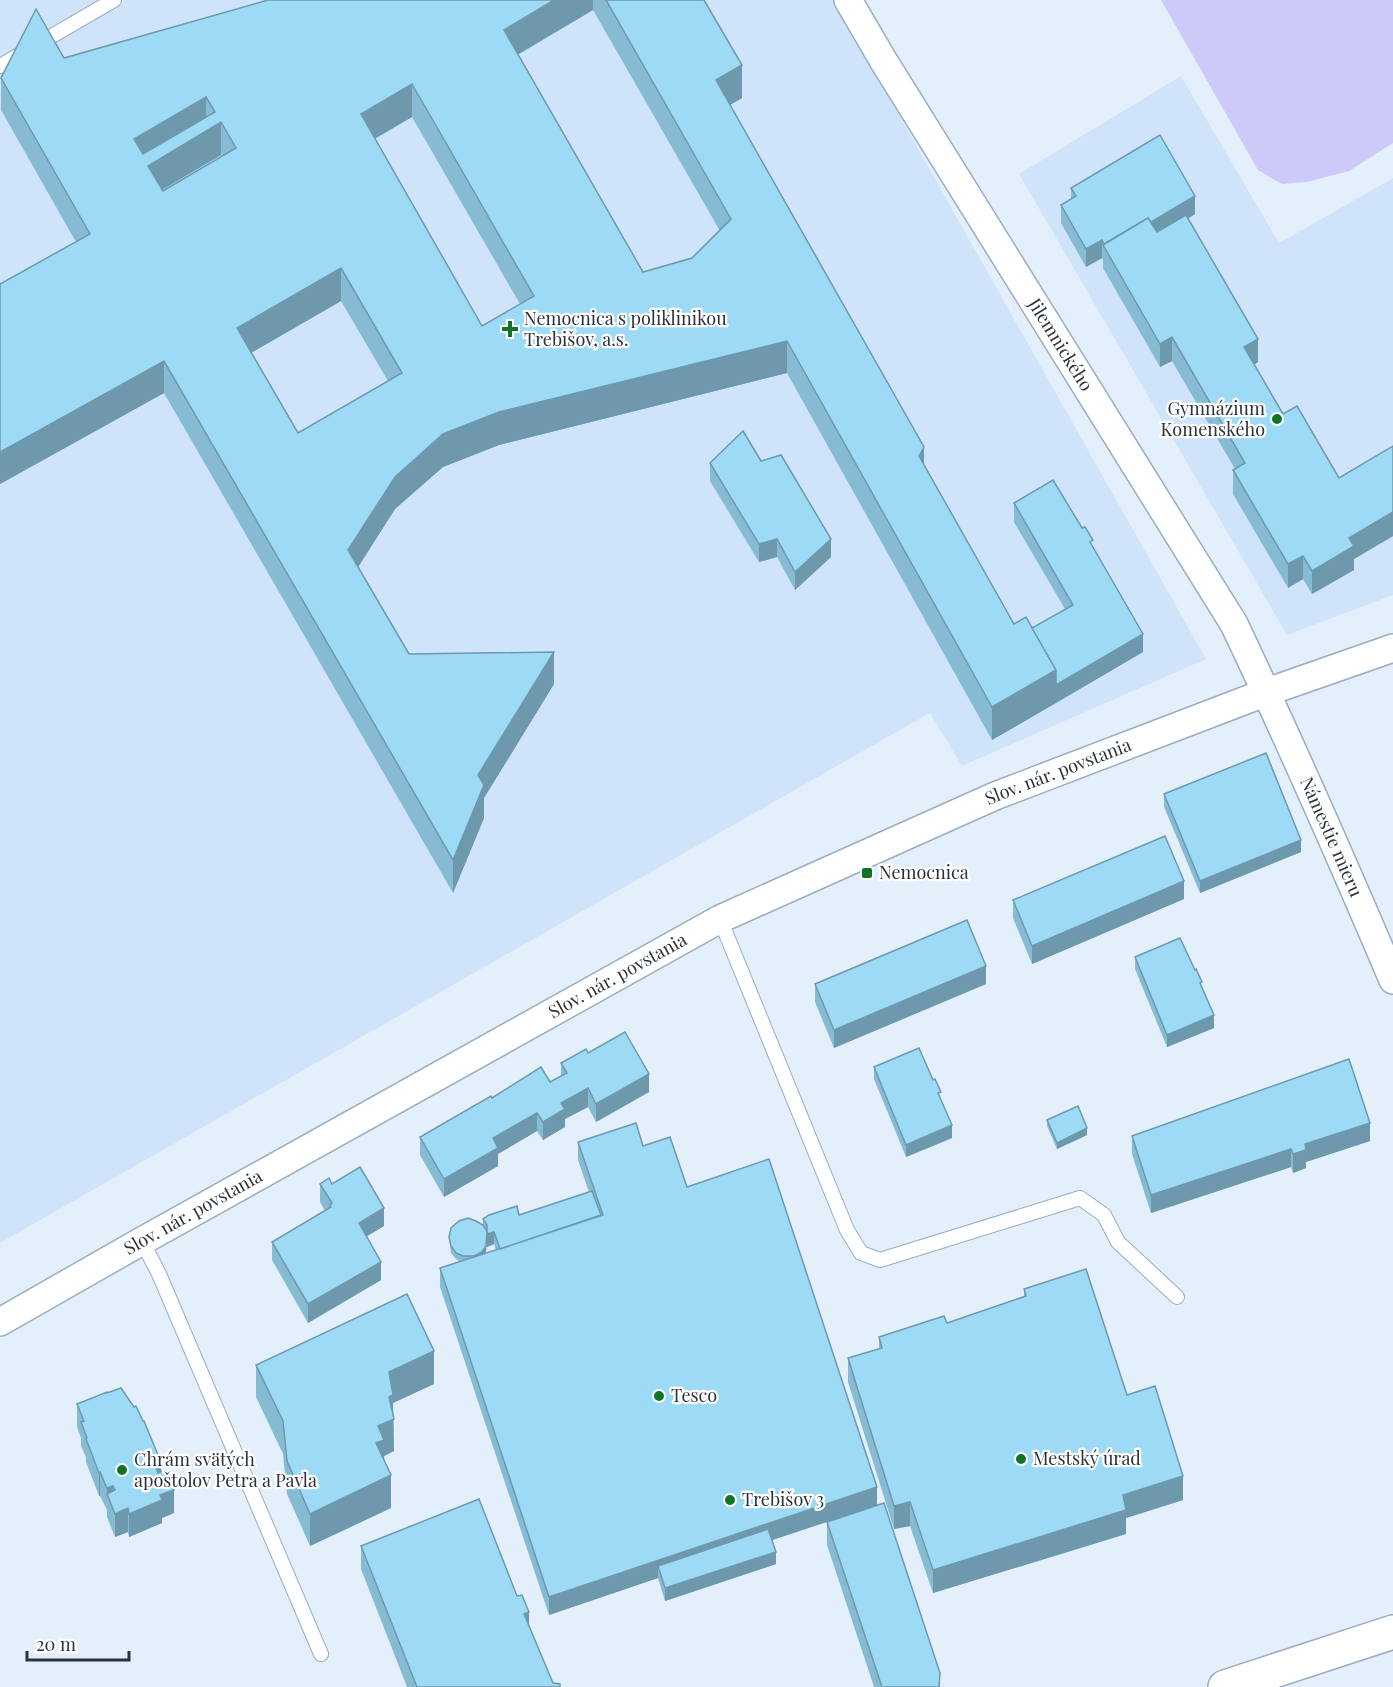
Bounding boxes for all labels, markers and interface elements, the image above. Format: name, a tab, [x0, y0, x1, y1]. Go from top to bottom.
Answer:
street label: Jilemnického	[1023, 293, 1099, 395]
place label: Nemocnica s poliklinikou Trebišov, a.s.	[524, 306, 727, 351]
marker: Nemocnica s poliklinikou Trebišov, a.s.	[501, 320, 519, 338]
place label: Gymnázium Komenského	[1161, 396, 1265, 441]
marker: Gymnázium Komenského	[1270, 412, 1284, 426]
street label: Slov. nár. povstania	[981, 732, 1134, 810]
street label: Námestie mieru	[1295, 773, 1369, 901]
place label: Nemocnica	[879, 860, 969, 884]
marker: Nemocnica	[860, 866, 874, 880]
street label: Slov. nár. povstania	[544, 927, 691, 1023]
street label: Slov. nár. povstania	[119, 1163, 266, 1260]
place label: Tesco	[671, 1383, 717, 1407]
marker: Tesco	[652, 1389, 666, 1403]
place label: Mestský úrad	[1033, 1446, 1141, 1470]
place label: Chrám svätých apoštolov Petra a Pavla	[134, 1447, 317, 1492]
marker: Mestský úrad	[1014, 1452, 1028, 1466]
marker: Chrám svätých apoštolov Petra a Pavla	[115, 1463, 129, 1477]
place label: Trebišov 3	[742, 1487, 824, 1511]
marker: Trebišov 3	[723, 1493, 737, 1507]
scale bar	[27, 1624, 129, 1662]
text: 20 m	[36, 1632, 76, 1656]

